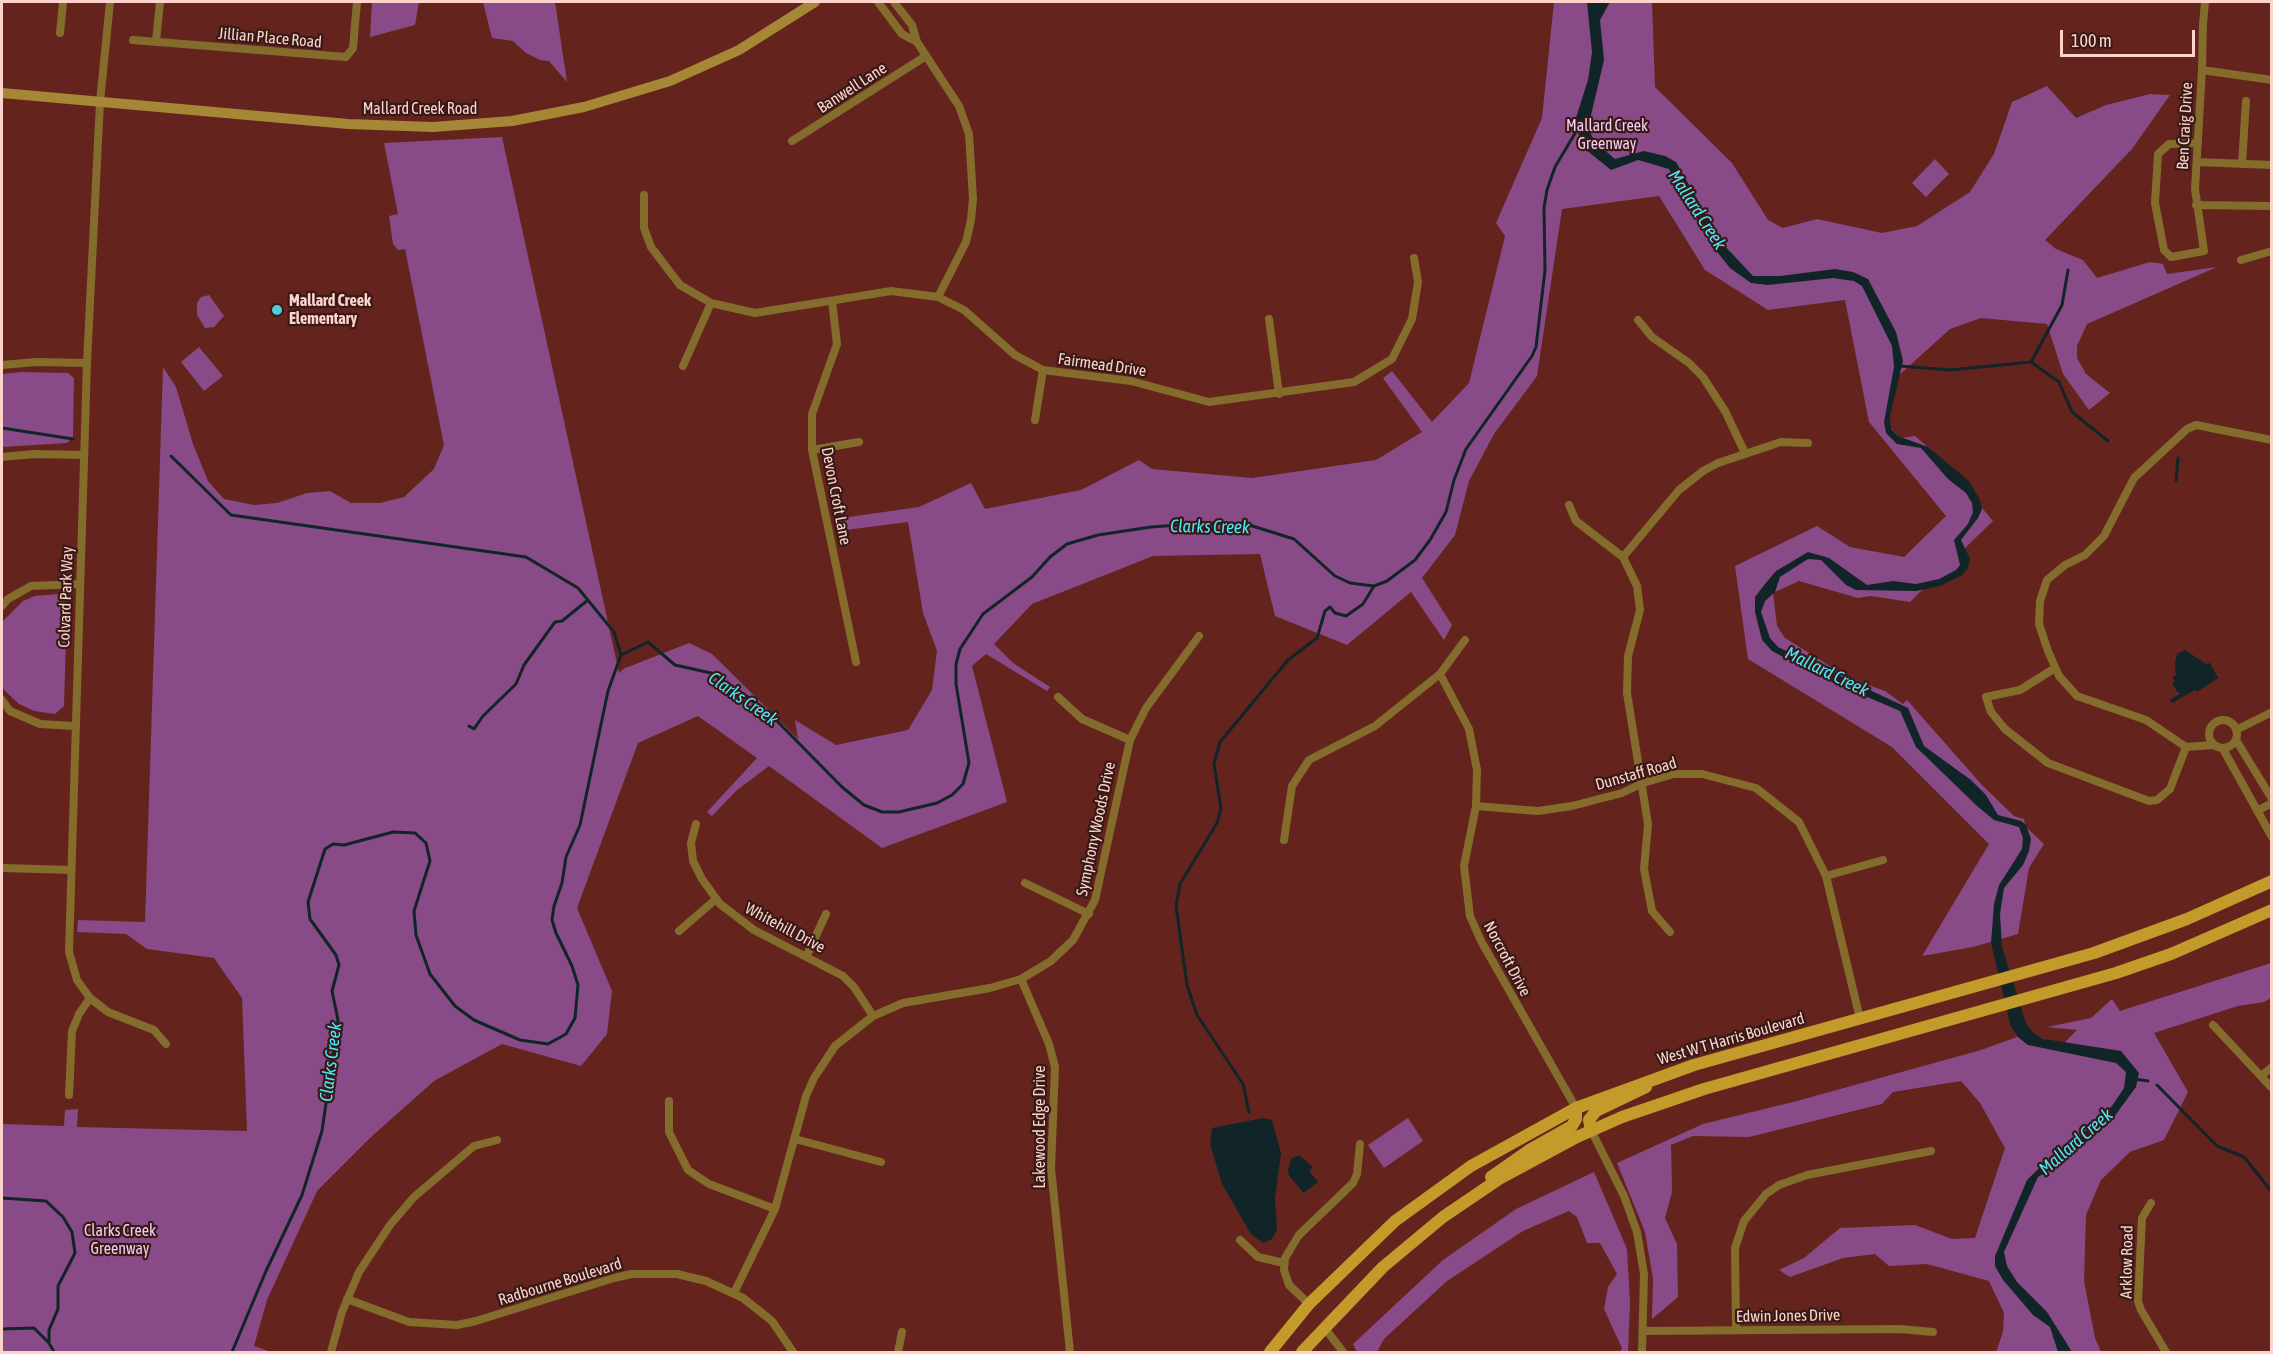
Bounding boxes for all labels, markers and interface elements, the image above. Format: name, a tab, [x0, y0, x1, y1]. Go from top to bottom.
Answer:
scale bar	[2063, 18, 2198, 56]
street label: Jillian Place Road	[217, 24, 323, 52]
text: 100 m	[2071, 30, 2112, 51]
street label: Banwell Lane	[814, 58, 890, 118]
street label: Ben Craig Drive	[2173, 82, 2197, 170]
street label: Mallard Creek Road	[363, 99, 477, 119]
park label: Mallard Creek Greenway	[1566, 116, 1648, 154]
water label: Mallard Creek	[1663, 166, 1731, 254]
place label: Mallard Creek Elementary	[289, 291, 371, 329]
marker: Mallard Creek Elementary	[270, 303, 284, 317]
street label: Fairmead Drive	[1057, 349, 1147, 381]
street label: Devon Croft Lane	[817, 445, 855, 547]
water label: Clarks Creek	[1170, 516, 1250, 538]
street label: Colvard Park Way	[55, 546, 77, 648]
water label: Mallard Creek	[1782, 642, 1872, 702]
water label: Clarks Creek	[704, 667, 782, 731]
street label: Dunstaff Road	[1593, 753, 1679, 795]
street label: Symphony Woods Drive	[1072, 760, 1120, 898]
street label: Whitehill Drive	[742, 899, 828, 957]
street label: Norcroft Drive	[1479, 918, 1535, 1000]
street label: West W T Harris Boulevard	[1655, 1009, 1807, 1069]
water label: Clarks Creek	[315, 1021, 347, 1103]
street label: Lakewood Edge Drive	[1030, 1065, 1050, 1189]
water label: Mallard Creek	[2035, 1104, 2117, 1180]
park label: Clarks Creek Greenway	[84, 1221, 156, 1259]
street label: Arklow Road	[2117, 1225, 2137, 1299]
street label: Radbourne Boulevard	[496, 1254, 624, 1310]
street label: Edwin Jones Drive	[1736, 1305, 1840, 1327]

